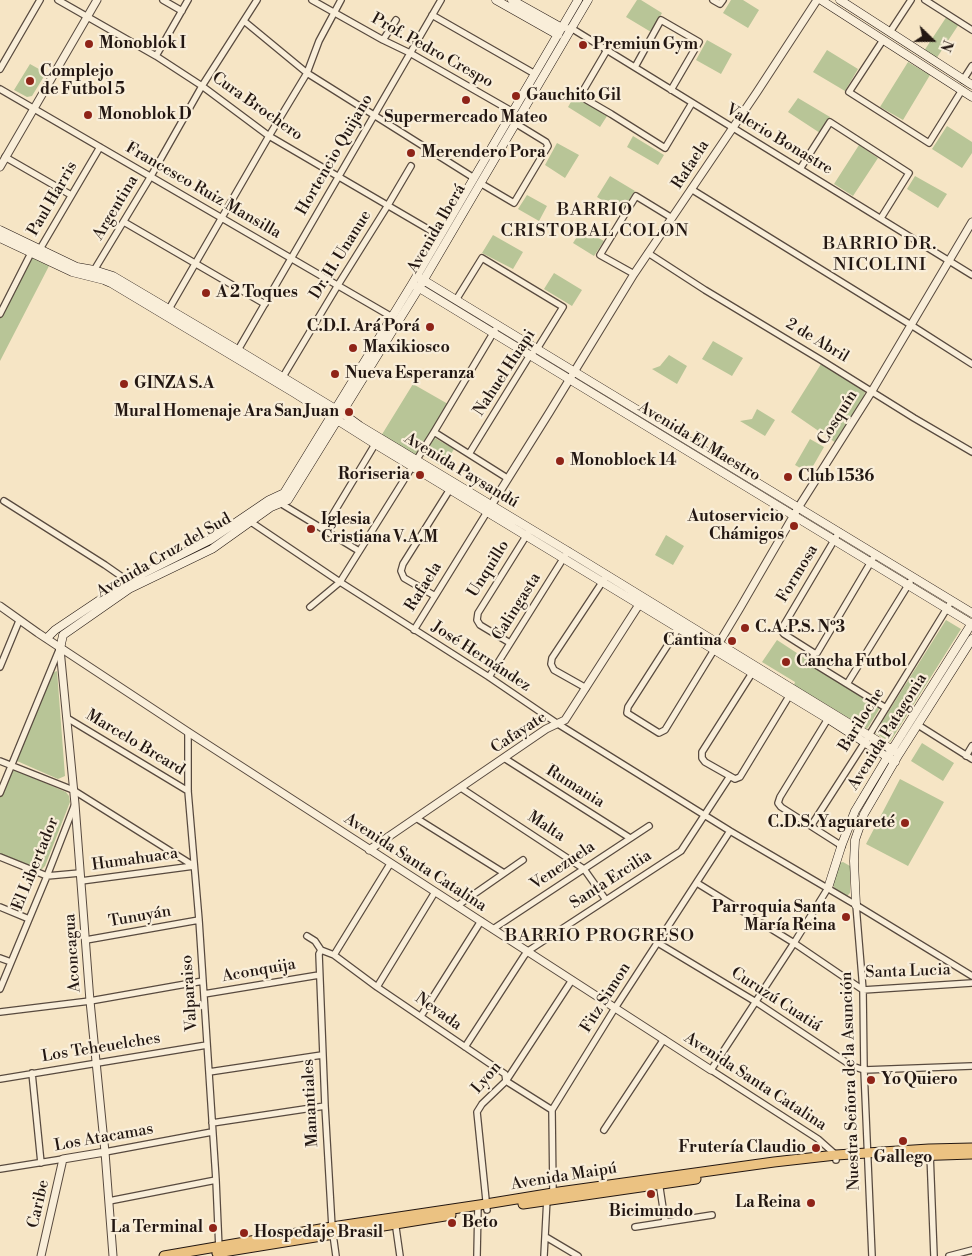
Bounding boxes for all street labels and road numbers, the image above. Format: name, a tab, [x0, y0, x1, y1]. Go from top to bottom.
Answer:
street label: Prof. Pedro Crespo	[368, 10, 496, 92]
street label: Cura Brochero	[208, 69, 306, 145]
street label: Hortencio Quijano	[293, 91, 377, 219]
street label: Valerio Bonastre	[722, 101, 836, 179]
street label: Rafaela	[668, 137, 714, 193]
street label: Francesco Ruiz Mansilla	[122, 139, 284, 243]
street label: Paul Harris	[24, 158, 82, 240]
street label: Argentina	[89, 172, 143, 244]
street label: Avenida Iberá	[404, 181, 470, 277]
street label: Dr. H. Unanue	[306, 207, 376, 303]
street label: 2 de Abril	[782, 315, 852, 367]
street label: Nahuel Huapi	[470, 326, 540, 420]
street label: Cosquín	[814, 387, 862, 449]
street label: Avenida El Maestro	[634, 398, 764, 486]
street label: Avenida Paysandú	[400, 429, 522, 513]
street label: Avenida Cruz del Sud	[93, 510, 235, 602]
street label: Unquillo	[464, 537, 514, 601]
street label: Formosa	[773, 542, 823, 606]
street label: Rafaela	[401, 559, 447, 615]
street label: Calingasta	[489, 570, 545, 644]
street label: José Hernández	[428, 618, 534, 696]
street label: Avenida Patagonia	[844, 670, 932, 794]
street label: Bariloche	[835, 685, 889, 755]
street label: Marcelo Breard	[82, 706, 188, 780]
street label: Cafayate	[488, 708, 550, 758]
street label: Rumania	[542, 762, 608, 812]
street label: Malta	[524, 808, 568, 846]
street label: Avenida Santa Catalina	[340, 810, 490, 916]
street label: El Libertador	[9, 815, 63, 913]
street label: Venezuela	[527, 837, 599, 895]
street label: Humahuaca	[91, 844, 179, 876]
street label: Santa Ercilia	[567, 847, 655, 913]
street label: Tunuyán	[107, 902, 173, 932]
street label: Aconcagua	[61, 913, 85, 993]
street label: Valparaiso	[178, 954, 202, 1032]
street label: Aconquija	[221, 955, 297, 987]
street label: Fitz Simon	[577, 959, 635, 1037]
street label: Santa Lucia	[865, 961, 951, 983]
street label: Curuzú Cuatiá	[727, 964, 825, 1036]
street label: Nuestra Señora de la Asunción	[838, 971, 864, 1191]
street label: Nevada	[411, 989, 465, 1035]
street label: Los Teheuelches	[40, 1029, 162, 1067]
street label: Avenida Santa Catalina	[680, 1029, 830, 1135]
street label: Manantiales	[299, 1058, 323, 1148]
street label: Lyon	[468, 1058, 506, 1098]
street label: Los Atacamas	[53, 1120, 155, 1156]
street label: Avenida Maipú	[510, 1159, 618, 1195]
street label: Caribe	[24, 1178, 54, 1230]

